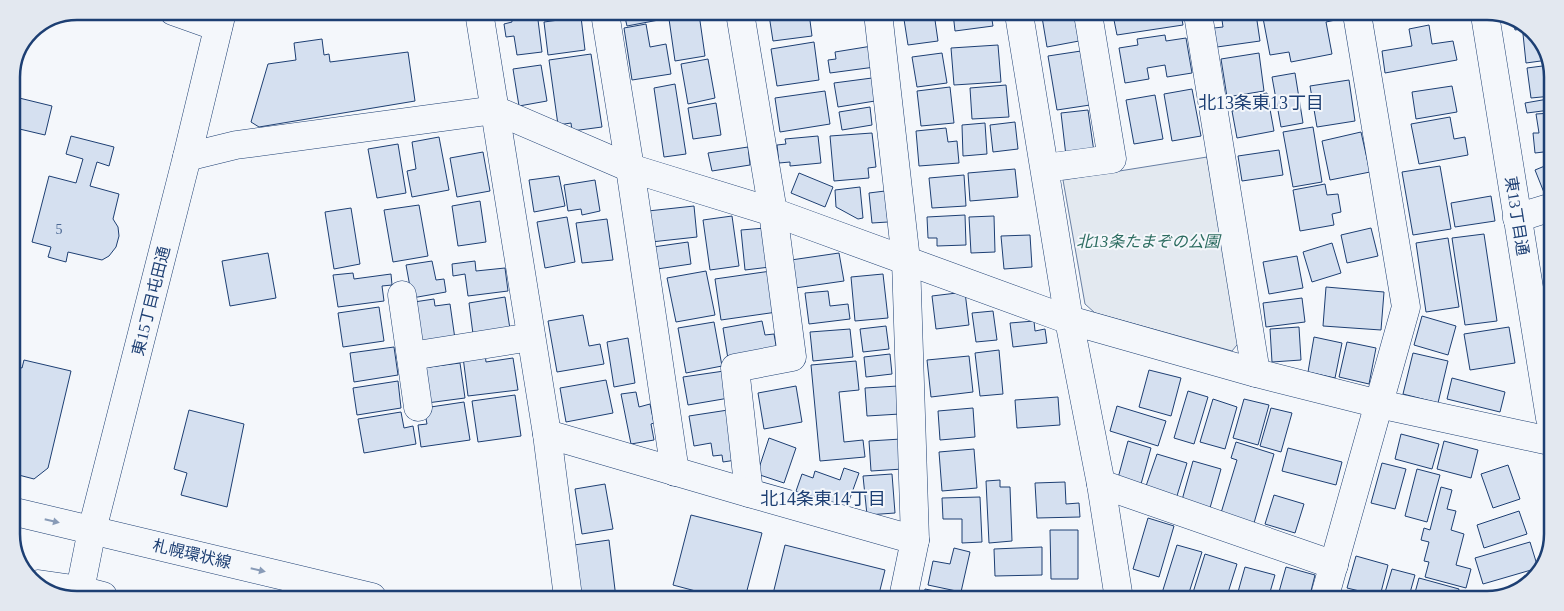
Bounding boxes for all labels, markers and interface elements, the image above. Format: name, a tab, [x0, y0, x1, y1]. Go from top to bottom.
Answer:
district label: 北13条東13丁目	[1198, 93, 1324, 113]
street label: 東13丁目通	[1502, 175, 1532, 257]
house number: 5	[56, 222, 63, 237]
park label: 北13条たまぞの公園	[1076, 233, 1222, 250]
street label: 東15丁目屯田通	[129, 245, 173, 357]
district label: 北14条東14丁目	[760, 489, 886, 509]
one-way arrow	[44, 517, 59, 525]
street label: 札幌環状線	[151, 537, 233, 571]
one-way arrow	[251, 566, 266, 574]

